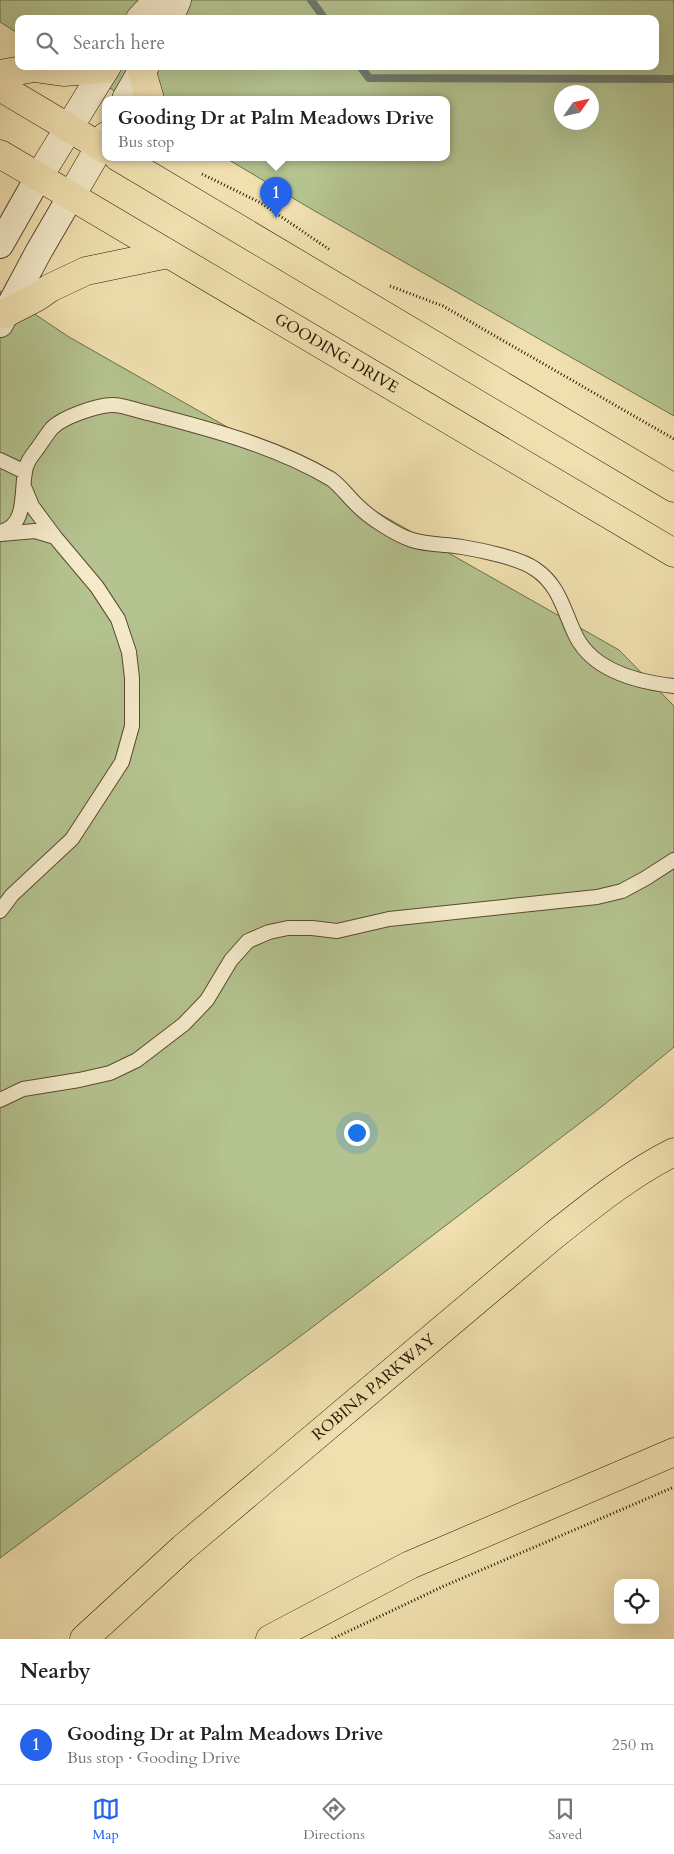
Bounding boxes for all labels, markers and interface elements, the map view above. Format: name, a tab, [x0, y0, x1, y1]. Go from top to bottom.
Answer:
search box	[15, 15, 659, 70]
icon: search	[33, 29, 61, 57]
text: Search here	[73, 30, 165, 56]
north arrow	[554, 85, 599, 130]
popup	[102, 96, 450, 161]
text: Gooding Dr at Palm Meadows Drive	[118, 105, 434, 131]
text: Bus stop	[118, 131, 175, 153]
pin: 1	[260, 177, 292, 218]
street label: GOODING DRIVE	[270, 308, 403, 399]
your location	[344, 1120, 370, 1146]
street label: ROBINA PARKWAY	[307, 1329, 440, 1446]
map controls	[614, 1579, 659, 1624]
button: locate	[614, 1579, 659, 1624]
text: Nearby	[20, 1657, 91, 1686]
text: Gooding Dr at Palm Meadows Drive	[67, 1721, 384, 1747]
text: 1	[32, 1734, 40, 1756]
text: 250 m	[612, 1734, 654, 1756]
text: Bus stop · Gooding Drive	[67, 1747, 241, 1769]
tab: Map	[92, 1795, 120, 1844]
tab: Directions	[303, 1795, 365, 1844]
tab: Saved	[548, 1795, 582, 1844]

